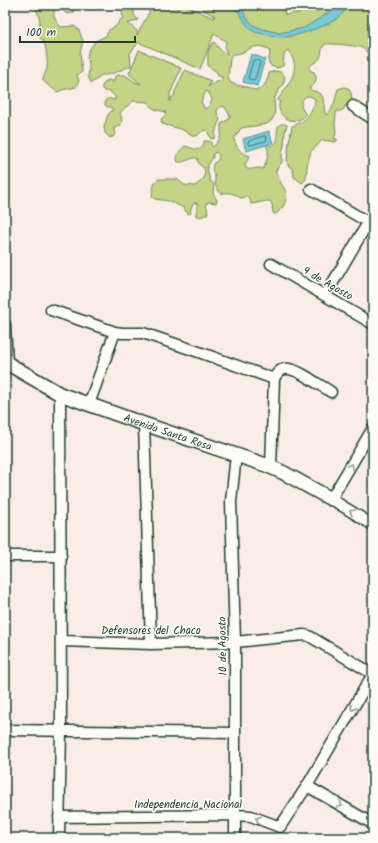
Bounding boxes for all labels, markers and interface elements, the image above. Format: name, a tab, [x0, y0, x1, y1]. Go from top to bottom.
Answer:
scale bar	[20, 18, 135, 44]
text: 100 m	[26, 23, 57, 42]
street label: 9 de Agosto	[299, 262, 356, 306]
street label: Avenida Santa Rosa	[121, 409, 214, 456]
one-way arrow	[346, 463, 354, 470]
one-way arrow	[349, 509, 356, 517]
street label: 10 de Agosto	[213, 616, 233, 676]
street label: Defensores del Chaco	[101, 622, 201, 640]
one-way arrow	[350, 704, 358, 711]
street label: Independencia Nacional	[134, 796, 242, 814]
one-way arrow	[336, 800, 343, 808]
one-way arrow	[255, 816, 262, 824]

